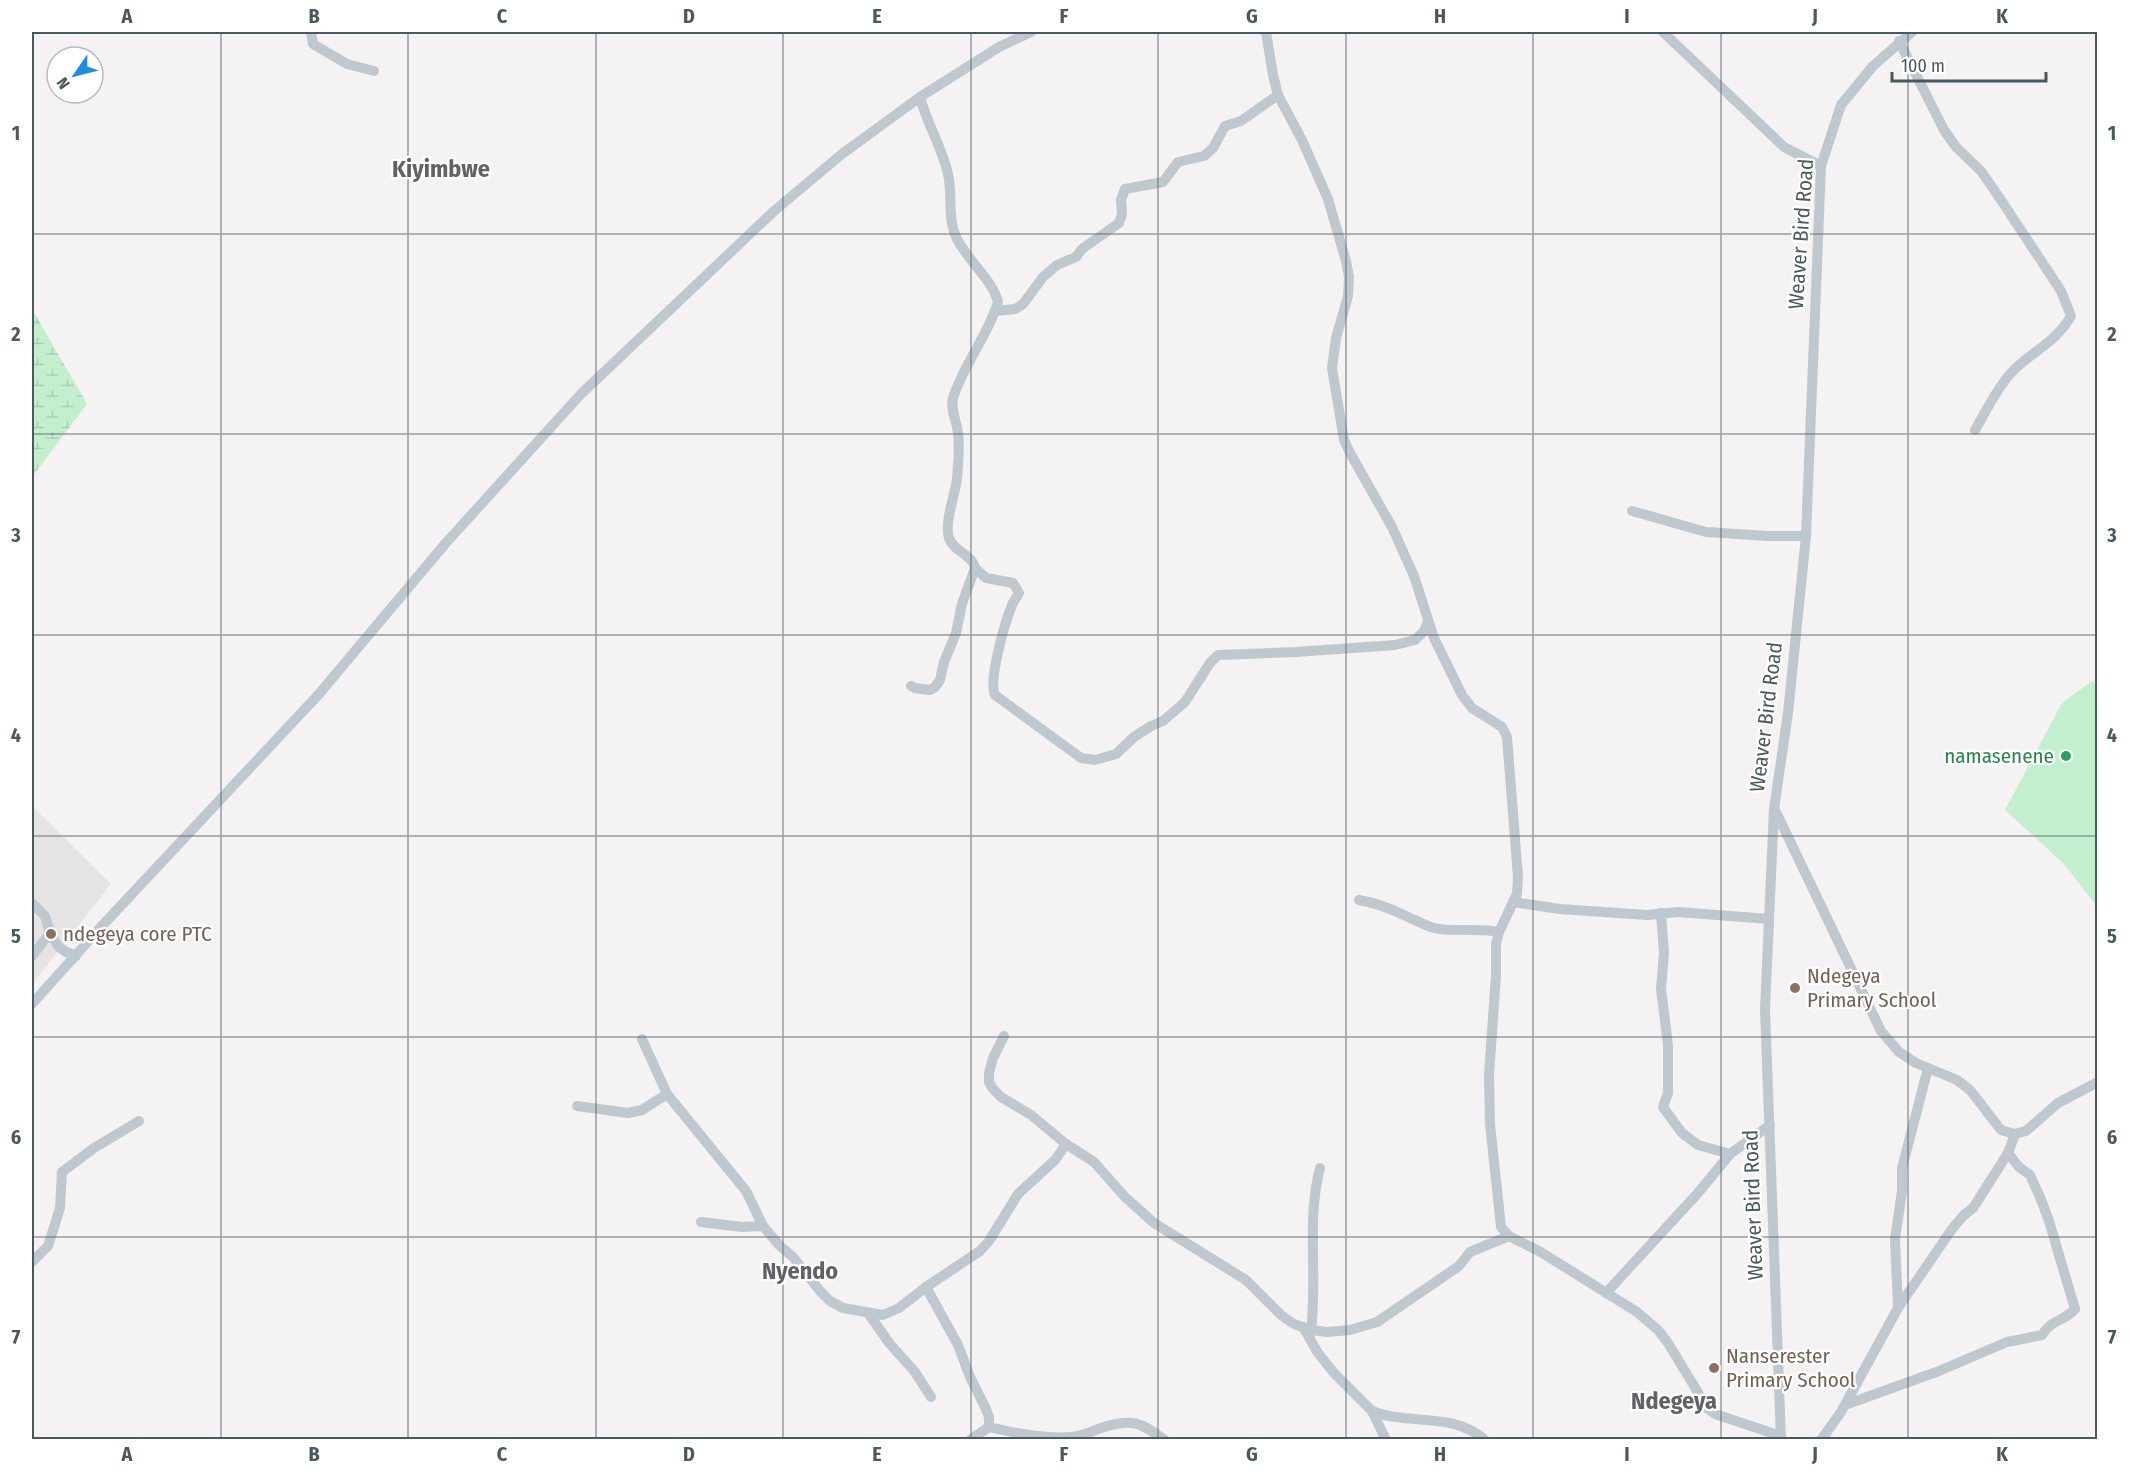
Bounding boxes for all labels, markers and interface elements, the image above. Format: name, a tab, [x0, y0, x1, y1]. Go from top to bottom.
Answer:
text: A	[121, 4, 134, 28]
text: B	[308, 4, 320, 28]
text: C	[497, 4, 508, 28]
text: D	[683, 4, 695, 28]
text: E	[872, 4, 882, 28]
text: F	[1060, 4, 1069, 28]
text: G	[1246, 4, 1258, 28]
text: H	[1434, 4, 1446, 28]
text: I	[1624, 4, 1630, 28]
text: J	[1811, 4, 1818, 28]
text: K	[1996, 4, 2008, 28]
north arrow	[45, 45, 105, 105]
scale bar	[1892, 45, 2046, 83]
text: 100 m	[1901, 55, 1945, 77]
text: N	[53, 74, 74, 93]
text: 1	[12, 121, 20, 145]
text: 1	[2108, 121, 2116, 145]
district label: Kiyimbwe	[392, 155, 490, 183]
street label: Weaver Bird Road	[1783, 158, 1819, 310]
text: 2	[10, 322, 21, 346]
text: 2	[2106, 322, 2117, 346]
text: 3	[10, 523, 21, 547]
text: 3	[2106, 523, 2117, 547]
street label: Weaver Bird Road	[1744, 641, 1788, 793]
text: 4	[11, 723, 21, 747]
text: 4	[2107, 723, 2117, 747]
place label: namasenene	[1944, 743, 2054, 769]
marker: namasenene	[2059, 749, 2073, 763]
place label: ndegeya core PTC	[63, 921, 212, 947]
text: 5	[11, 924, 21, 948]
text: 5	[2107, 924, 2117, 948]
marker: ndegeya core PTC	[44, 927, 58, 941]
place label: Ndegeya Primary School	[1807, 963, 1937, 1013]
marker: Ndegeya Primary School	[1788, 981, 1802, 995]
text: 6	[11, 1125, 21, 1149]
text: 6	[2107, 1125, 2117, 1149]
street label: Weaver Bird Road	[1737, 1129, 1769, 1281]
district label: Nyendo	[762, 1257, 838, 1285]
text: 7	[12, 1325, 21, 1349]
text: 7	[2108, 1325, 2117, 1349]
place label: Nanserester Primary School	[1726, 1343, 1856, 1393]
marker: Nanserester Primary School	[1707, 1361, 1721, 1375]
district label: Ndegeya	[1631, 1387, 1717, 1415]
text: A	[121, 1442, 134, 1466]
text: B	[308, 1442, 320, 1466]
text: C	[497, 1442, 508, 1466]
text: D	[683, 1442, 695, 1466]
text: E	[872, 1442, 882, 1466]
text: F	[1060, 1442, 1069, 1466]
text: G	[1246, 1442, 1258, 1466]
text: H	[1434, 1442, 1446, 1466]
text: I	[1624, 1442, 1630, 1466]
text: J	[1811, 1442, 1818, 1466]
text: K	[1996, 1442, 2008, 1466]

